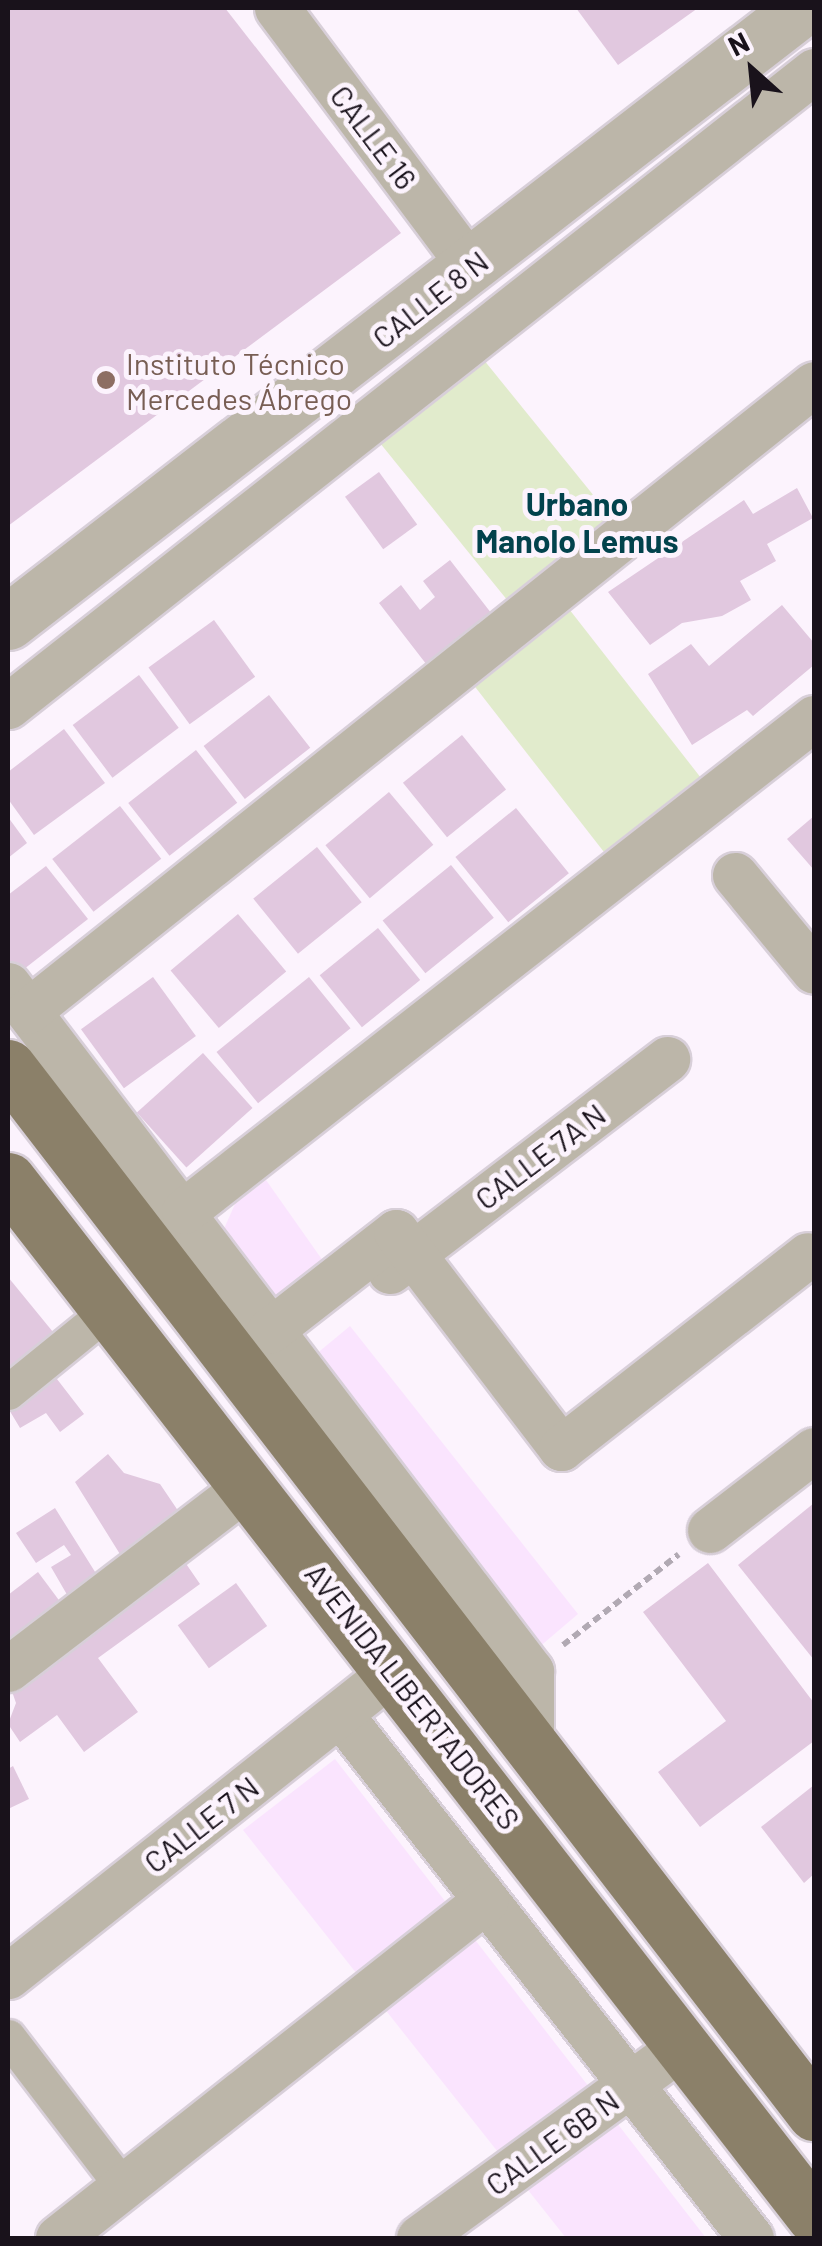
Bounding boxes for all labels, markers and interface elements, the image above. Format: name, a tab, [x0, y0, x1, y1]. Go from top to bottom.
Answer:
north arrow	[702, 20, 802, 120]
text: N	[722, 24, 754, 63]
street label: CALLE 16	[323, 78, 425, 196]
street label: CALLE 8 N	[365, 243, 495, 355]
place label: Instituto Técnico Mercedes Ábrego	[126, 345, 352, 416]
marker: Instituto Técnico Mercedes Ábrego	[95, 369, 117, 391]
district label: Urbano Manolo Lemus	[475, 485, 679, 560]
street label: CALLE 7A N	[468, 1095, 612, 1217]
street label: AVENIDA LIBERTADORES	[298, 1556, 528, 1836]
street label: CALLE 7 N	[137, 1768, 265, 1880]
street label: CALLE 6B N	[479, 2082, 625, 2202]

